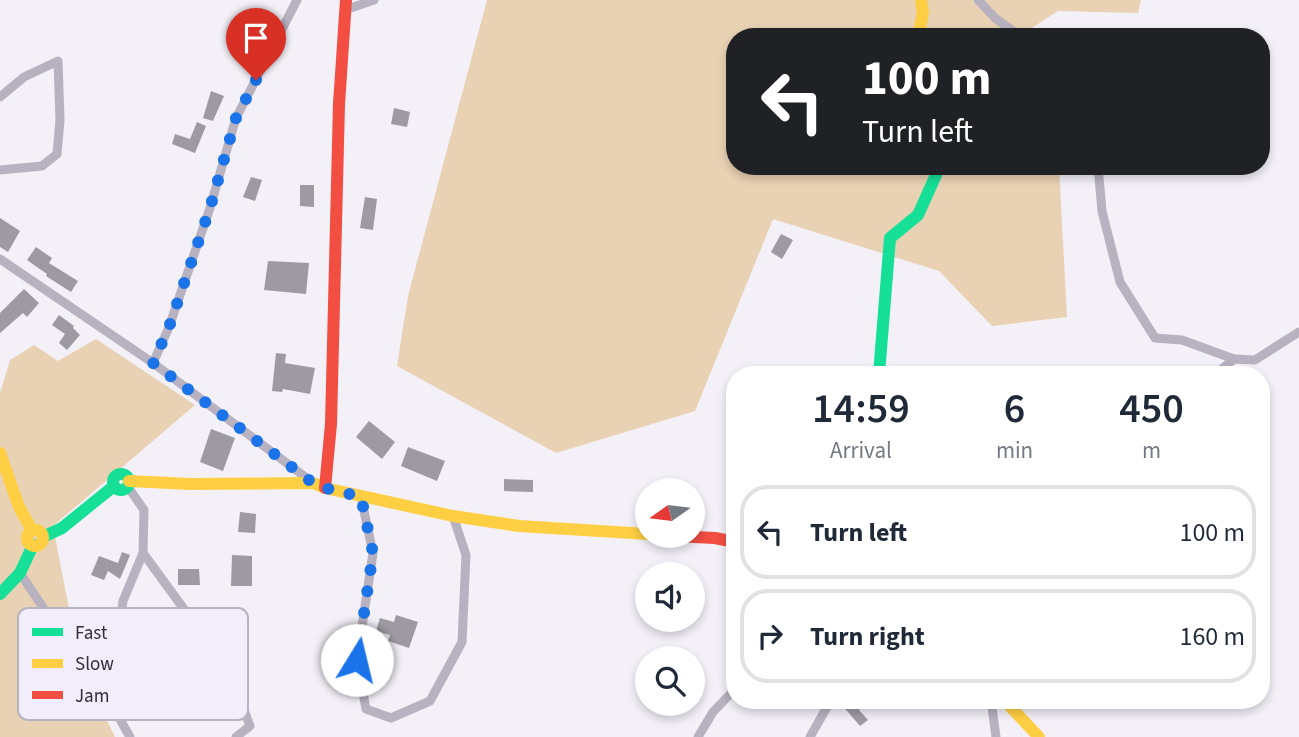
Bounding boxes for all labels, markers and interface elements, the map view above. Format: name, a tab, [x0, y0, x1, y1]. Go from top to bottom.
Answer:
pin	[226, 8, 286, 80]
icon: arrive	[237, 19, 275, 57]
text: 100 m	[862, 44, 991, 114]
icon: left	[747, 56, 838, 147]
text: Turn left	[862, 109, 973, 155]
text: 14:59	[812, 379, 910, 439]
text: 6	[1004, 379, 1025, 439]
text: 450	[1119, 379, 1184, 439]
text: Arrival	[830, 434, 892, 467]
text: min	[996, 434, 1033, 467]
text: m	[1142, 434, 1161, 467]
north arrow	[635, 478, 705, 548]
map controls	[635, 478, 705, 716]
icon: left	[751, 513, 789, 551]
text: Turn left	[810, 514, 907, 551]
text: 100 m	[1179, 514, 1245, 551]
button: sound	[635, 562, 705, 632]
legend	[18, 608, 248, 720]
icon: right	[751, 617, 789, 655]
text: Turn right	[810, 618, 925, 655]
text: 160 m	[1179, 618, 1245, 655]
text: Fast	[75, 620, 108, 647]
position arrow	[320, 623, 394, 697]
button: search	[635, 646, 705, 716]
text: Slow	[75, 651, 114, 678]
text: Jam	[75, 683, 109, 710]

